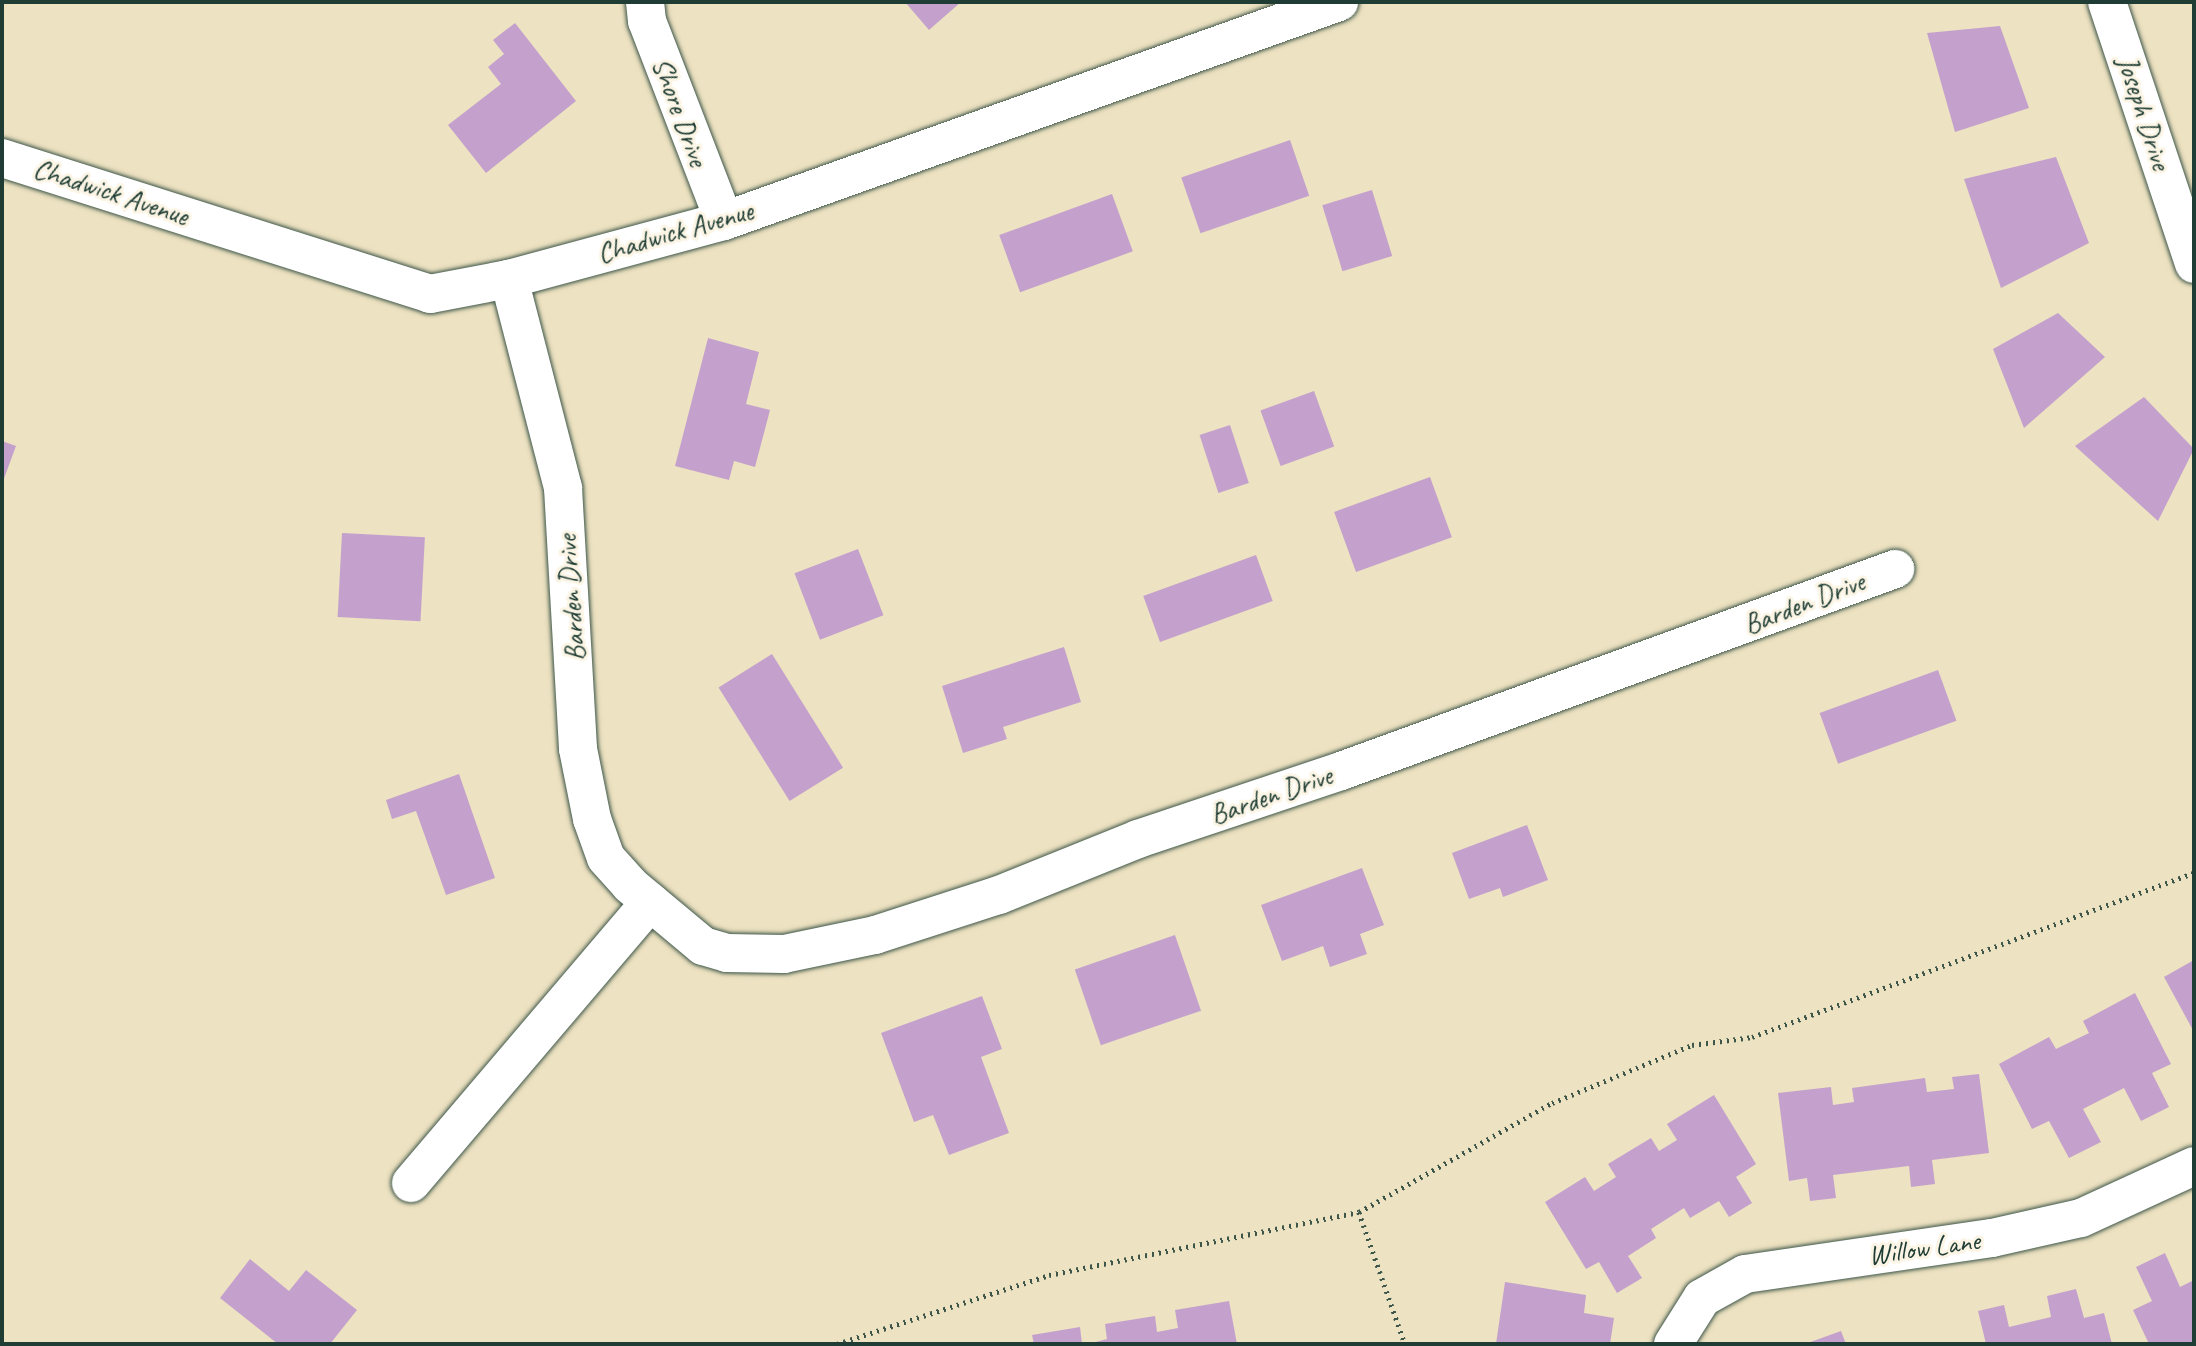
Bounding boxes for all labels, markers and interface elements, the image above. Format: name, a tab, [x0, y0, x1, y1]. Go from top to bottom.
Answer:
street label: Joseph Drive	[2110, 52, 2178, 174]
street label: Shore Drive	[645, 53, 715, 171]
street label: Chadwick Avenue	[30, 151, 192, 233]
street label: Chadwick Avenue	[593, 194, 757, 270]
street label: Barden Drive	[550, 534, 592, 662]
street label: Barden Drive	[1739, 565, 1869, 641]
street label: Barden Drive	[1206, 758, 1336, 832]
street label: Willow Lane	[1866, 1224, 1982, 1272]

